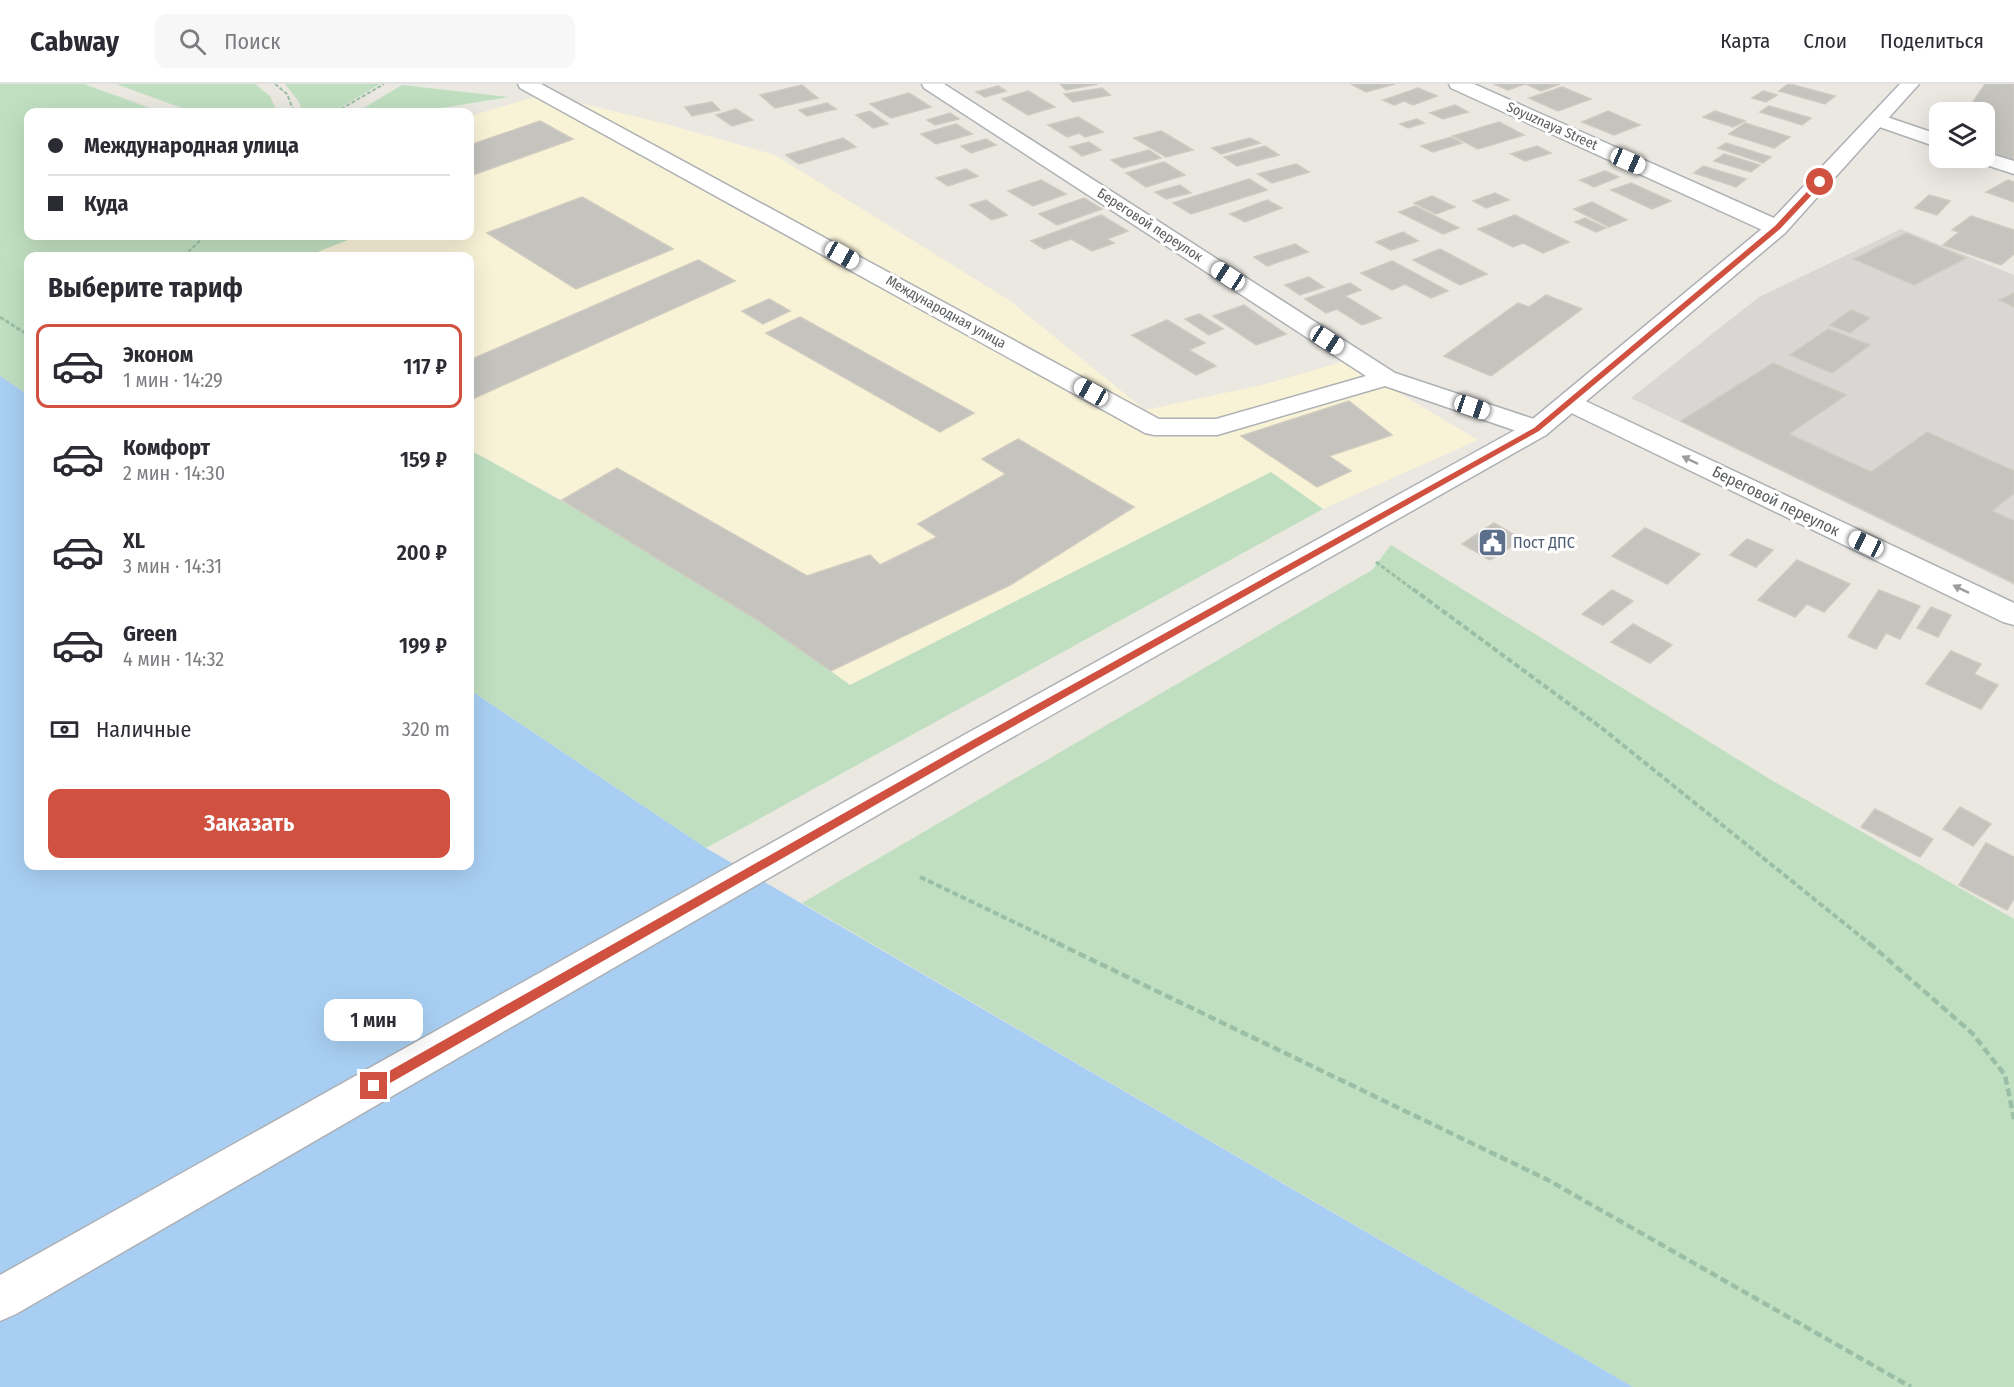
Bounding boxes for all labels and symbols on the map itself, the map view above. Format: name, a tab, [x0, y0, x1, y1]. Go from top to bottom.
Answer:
street label: Soyuznaya Street	[1504, 98, 1601, 154]
car	[1608, 145, 1648, 177]
route start	[1806, 168, 1833, 195]
street label: Береговой переулок	[1094, 185, 1206, 266]
car	[822, 238, 862, 272]
car	[1208, 259, 1248, 293]
street label: Международная улица	[883, 272, 1009, 352]
car	[1307, 323, 1347, 357]
car	[1071, 375, 1111, 409]
car	[1452, 393, 1492, 421]
one-way arrow	[1682, 456, 1699, 465]
street label: Береговой переулок	[1709, 462, 1843, 540]
public building icon: Пост ДПС	[1476, 526, 1508, 558]
car	[1846, 528, 1886, 560]
place label: Пост ДПС	[1513, 533, 1575, 552]
one-way arrow	[1953, 585, 1970, 594]
callout: 1 мин	[324, 999, 424, 1041]
route end	[360, 1072, 387, 1099]

